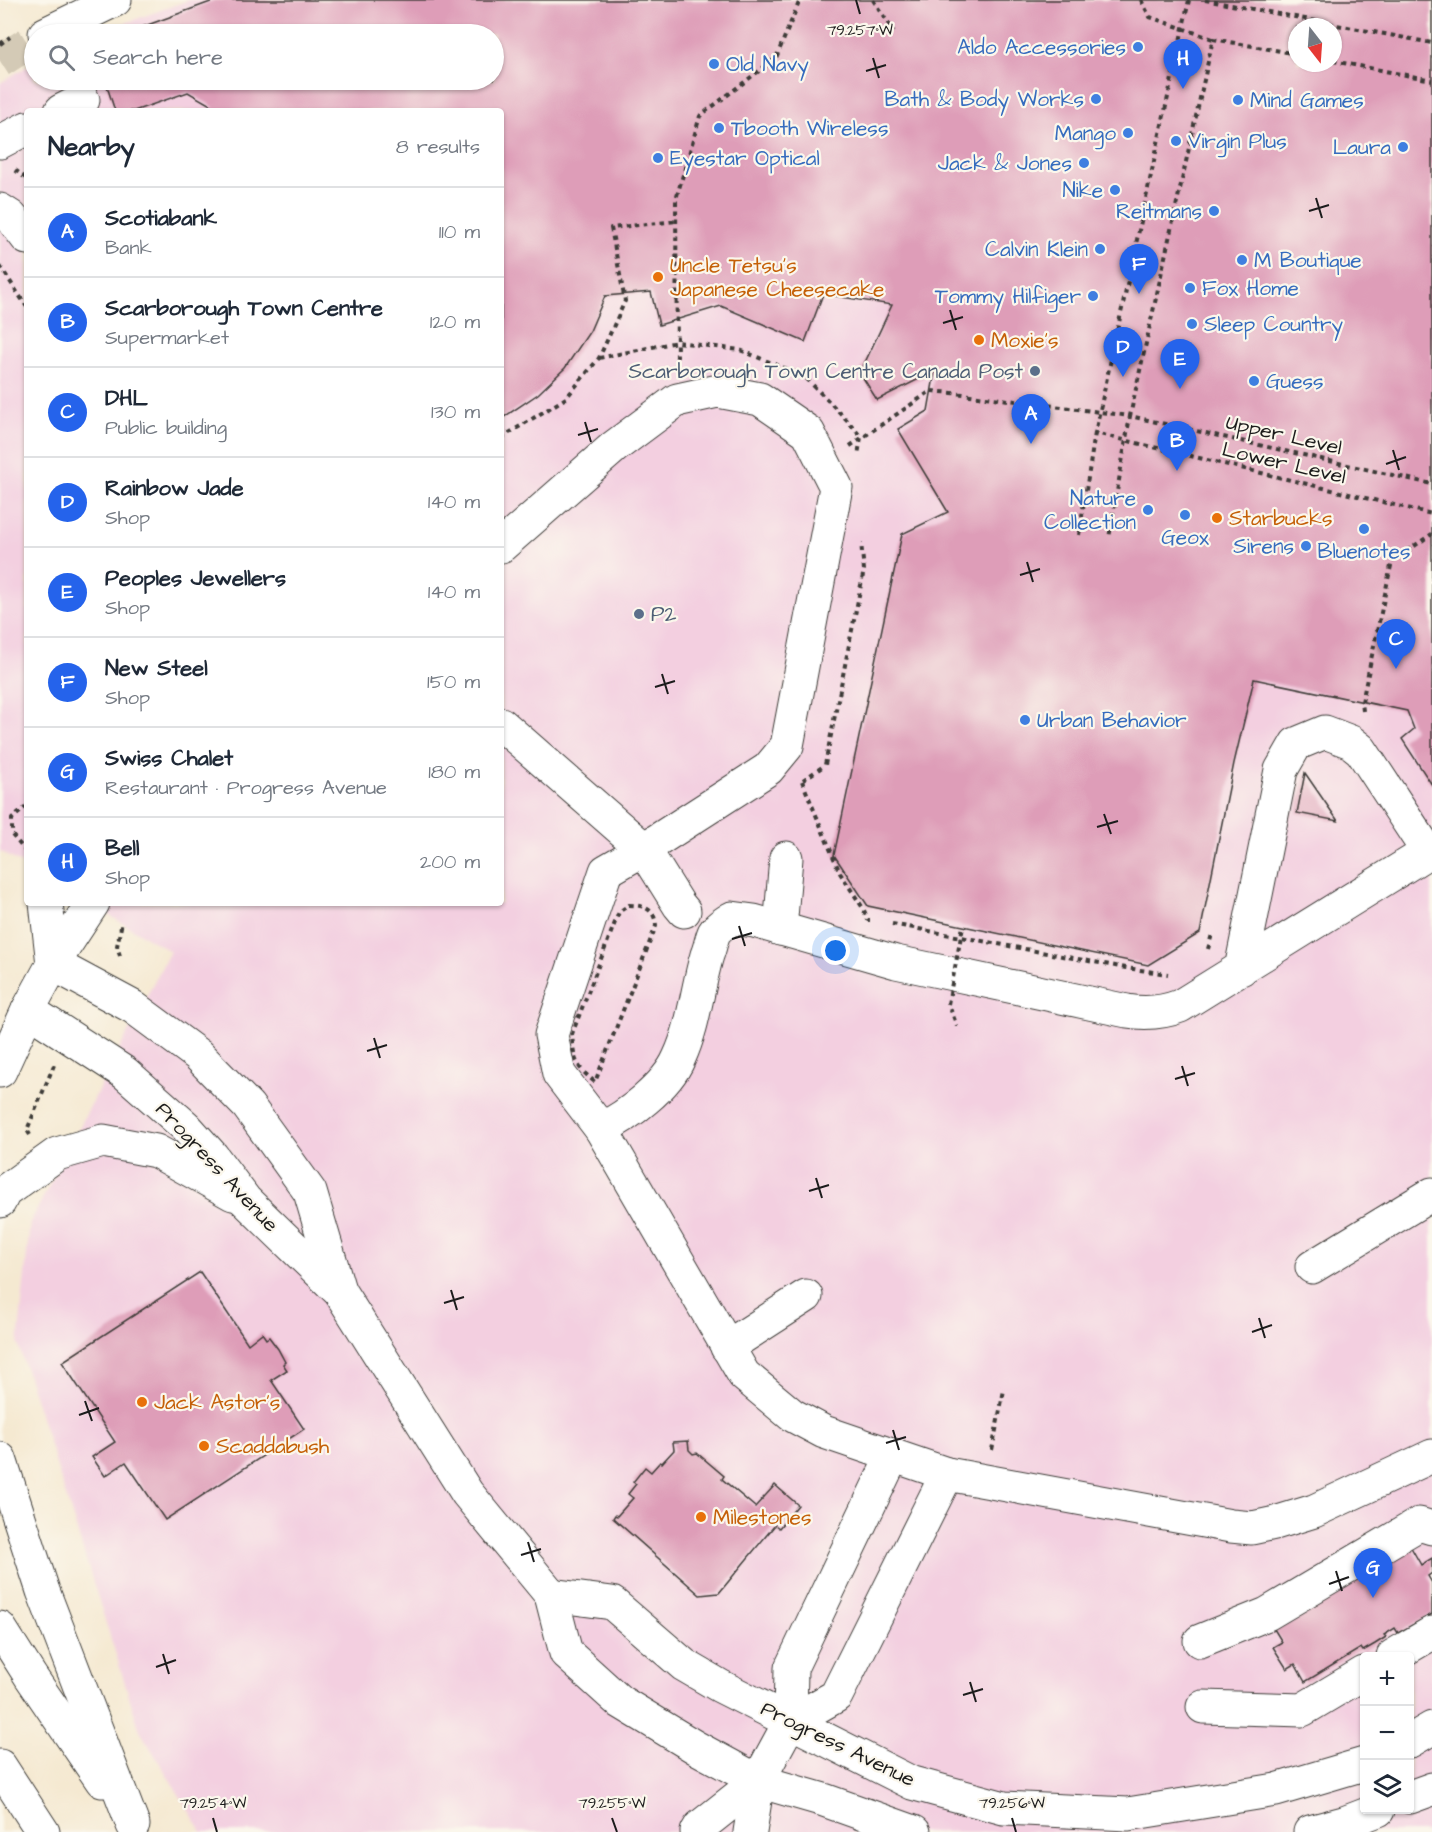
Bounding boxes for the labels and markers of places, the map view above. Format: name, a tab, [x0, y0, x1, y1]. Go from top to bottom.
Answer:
place label: Aldo Accessories	[957, 33, 1126, 62]
marker: Aldo Accessories	[1131, 40, 1145, 54]
pin: H	[1164, 40, 1202, 89]
place label: Old Navy	[726, 50, 809, 81]
marker: Old Navy	[707, 57, 721, 71]
place label: Bath & Body Works	[885, 85, 1084, 116]
place label: Mind Games	[1250, 86, 1364, 115]
marker: Bath & Body Works	[1089, 92, 1103, 106]
marker: Mind Games	[1231, 93, 1245, 107]
place label: Tbooth Wireless	[731, 114, 888, 143]
place label: Mango	[1055, 119, 1116, 150]
marker: Tbooth Wireless	[712, 121, 726, 135]
marker: Mango	[1121, 126, 1135, 140]
place label: Virgin Plus	[1188, 127, 1287, 158]
place label: Laura	[1333, 133, 1391, 162]
marker: Virgin Plus	[1169, 134, 1183, 148]
marker: Laura	[1396, 140, 1410, 154]
place label: Eyestar Optical	[670, 144, 820, 175]
place label: Jack & Jones	[938, 149, 1072, 178]
marker: Eyestar Optical	[651, 151, 665, 165]
marker: Jack & Jones	[1077, 156, 1091, 170]
place label: Nike	[1062, 176, 1103, 205]
marker: Nike	[1108, 183, 1122, 197]
place label: Reitmans	[1116, 197, 1202, 226]
marker: Reitmans	[1207, 204, 1221, 218]
place label: Calvin Klein	[985, 235, 1088, 264]
marker: Calvin Klein	[1093, 242, 1107, 256]
pin: F	[1120, 244, 1158, 294]
place label: M Boutique	[1254, 246, 1362, 275]
place label: Uncle Tetsu’s Japanese Cheesecake	[670, 251, 884, 305]
marker: M Boutique	[1235, 253, 1249, 267]
marker: Uncle Tetsu’s Japanese Cheesecake	[651, 270, 665, 284]
place label: Fox Home	[1202, 274, 1299, 303]
marker: Fox Home	[1183, 281, 1197, 295]
place label: Tommy Hilfiger	[935, 282, 1081, 313]
marker: Tommy Hilfiger	[1086, 289, 1100, 303]
place label: Sleep Country	[1204, 310, 1344, 341]
marker: Sleep Country	[1185, 317, 1199, 331]
place label: Moxie's	[991, 326, 1059, 355]
pin: D	[1104, 328, 1142, 377]
marker: Moxie's	[972, 333, 986, 347]
pin: E	[1160, 340, 1200, 389]
place label: Scarborough Town Centre Canada Post	[628, 357, 1023, 388]
marker: Scarborough Town Centre Canada Post	[1028, 364, 1042, 378]
place label: Guess	[1266, 367, 1324, 396]
marker: Guess	[1247, 374, 1261, 388]
pin: A	[1012, 394, 1050, 444]
pin: B	[1158, 422, 1196, 471]
place label: Nature Collection	[1044, 484, 1136, 537]
marker: Nature Collection	[1141, 503, 1155, 517]
place label: Starbucks	[1229, 504, 1332, 533]
marker: Geox	[1178, 508, 1192, 522]
marker: Starbucks	[1210, 511, 1224, 525]
marker: Bluenotes	[1357, 522, 1371, 536]
place label: Geox	[1161, 523, 1209, 552]
place label: Sirens	[1233, 532, 1294, 561]
place label: Bluenotes	[1318, 537, 1410, 566]
marker: Sirens	[1299, 539, 1313, 553]
place label: P2	[651, 600, 676, 629]
marker: P2	[632, 607, 646, 621]
pin: C	[1376, 620, 1416, 669]
place label: Urban Behavior	[1037, 706, 1187, 735]
marker: Urban Behavior	[1018, 713, 1032, 727]
place label: Jack Astor's	[154, 1388, 280, 1417]
marker: Jack Astor's	[135, 1395, 149, 1409]
place label: Scaddabush	[216, 1432, 330, 1461]
marker: Scaddabush	[197, 1439, 211, 1453]
place label: Milestones	[713, 1503, 811, 1532]
marker: Milestones	[694, 1510, 708, 1524]
pin: G	[1354, 1548, 1392, 1598]

